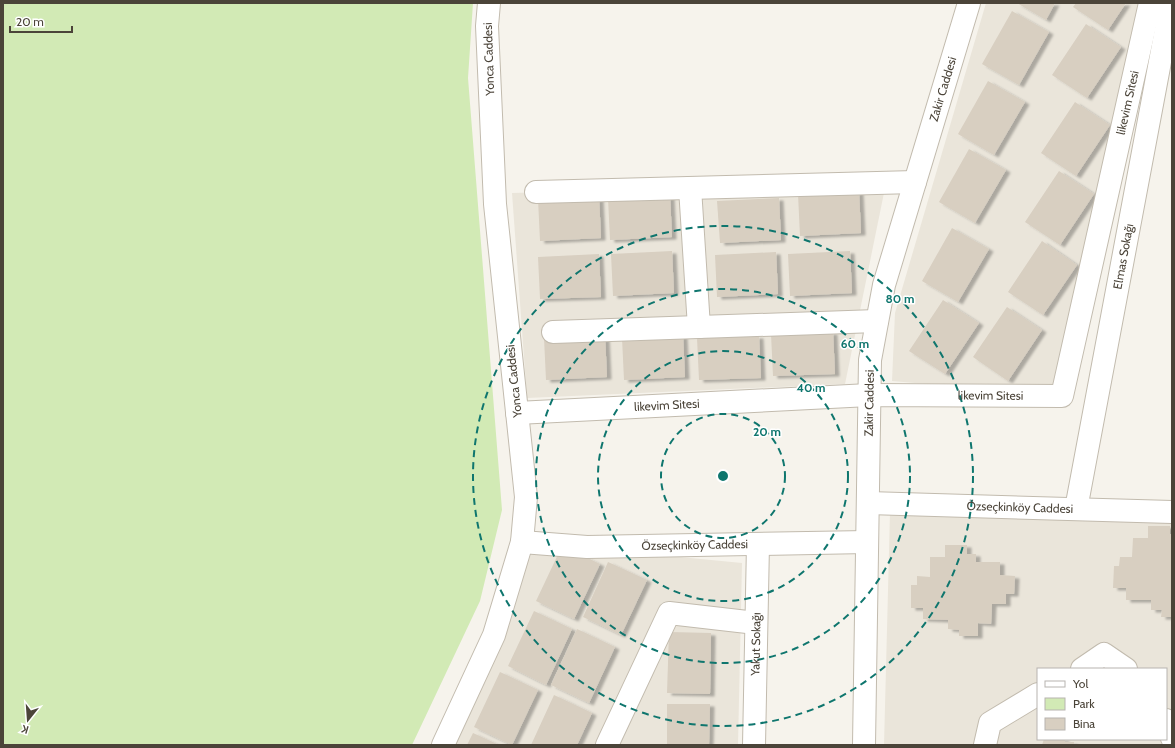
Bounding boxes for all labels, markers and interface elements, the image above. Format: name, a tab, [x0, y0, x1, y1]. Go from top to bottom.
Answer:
scale bar	[10, 8, 72, 34]
text: 20 m	[16, 14, 44, 29]
street label: Yonca Caddesi	[480, 22, 497, 97]
street label: Zakir Caddesi	[926, 55, 959, 123]
street label: likevim Sitesi	[1113, 69, 1142, 136]
street label: Elmas Sokağı	[1109, 222, 1136, 290]
text: 80 m	[886, 291, 914, 306]
text: 60 m	[841, 336, 869, 351]
street label: Yonca Caddesi	[502, 344, 525, 419]
street label: Zakir Caddesi	[861, 369, 877, 437]
text: 40 m	[796, 380, 826, 395]
street label: likevim Sitesi	[958, 387, 1023, 403]
street label: likevim Sitesi	[634, 396, 700, 414]
text: 20 m	[753, 424, 781, 439]
centre of rings	[716, 469, 730, 483]
street label: Özseçkinköy Caddesi	[966, 498, 1073, 516]
street label: Özseçkinköy Caddesi	[641, 536, 748, 553]
street label: Yakut Sokağı	[747, 612, 764, 677]
legend	[1037, 668, 1167, 740]
text: Yol	[1072, 676, 1088, 691]
text: Park	[1073, 696, 1095, 711]
north arrow	[8, 700, 48, 740]
text: Bina	[1073, 716, 1095, 731]
text: K	[20, 722, 30, 737]

